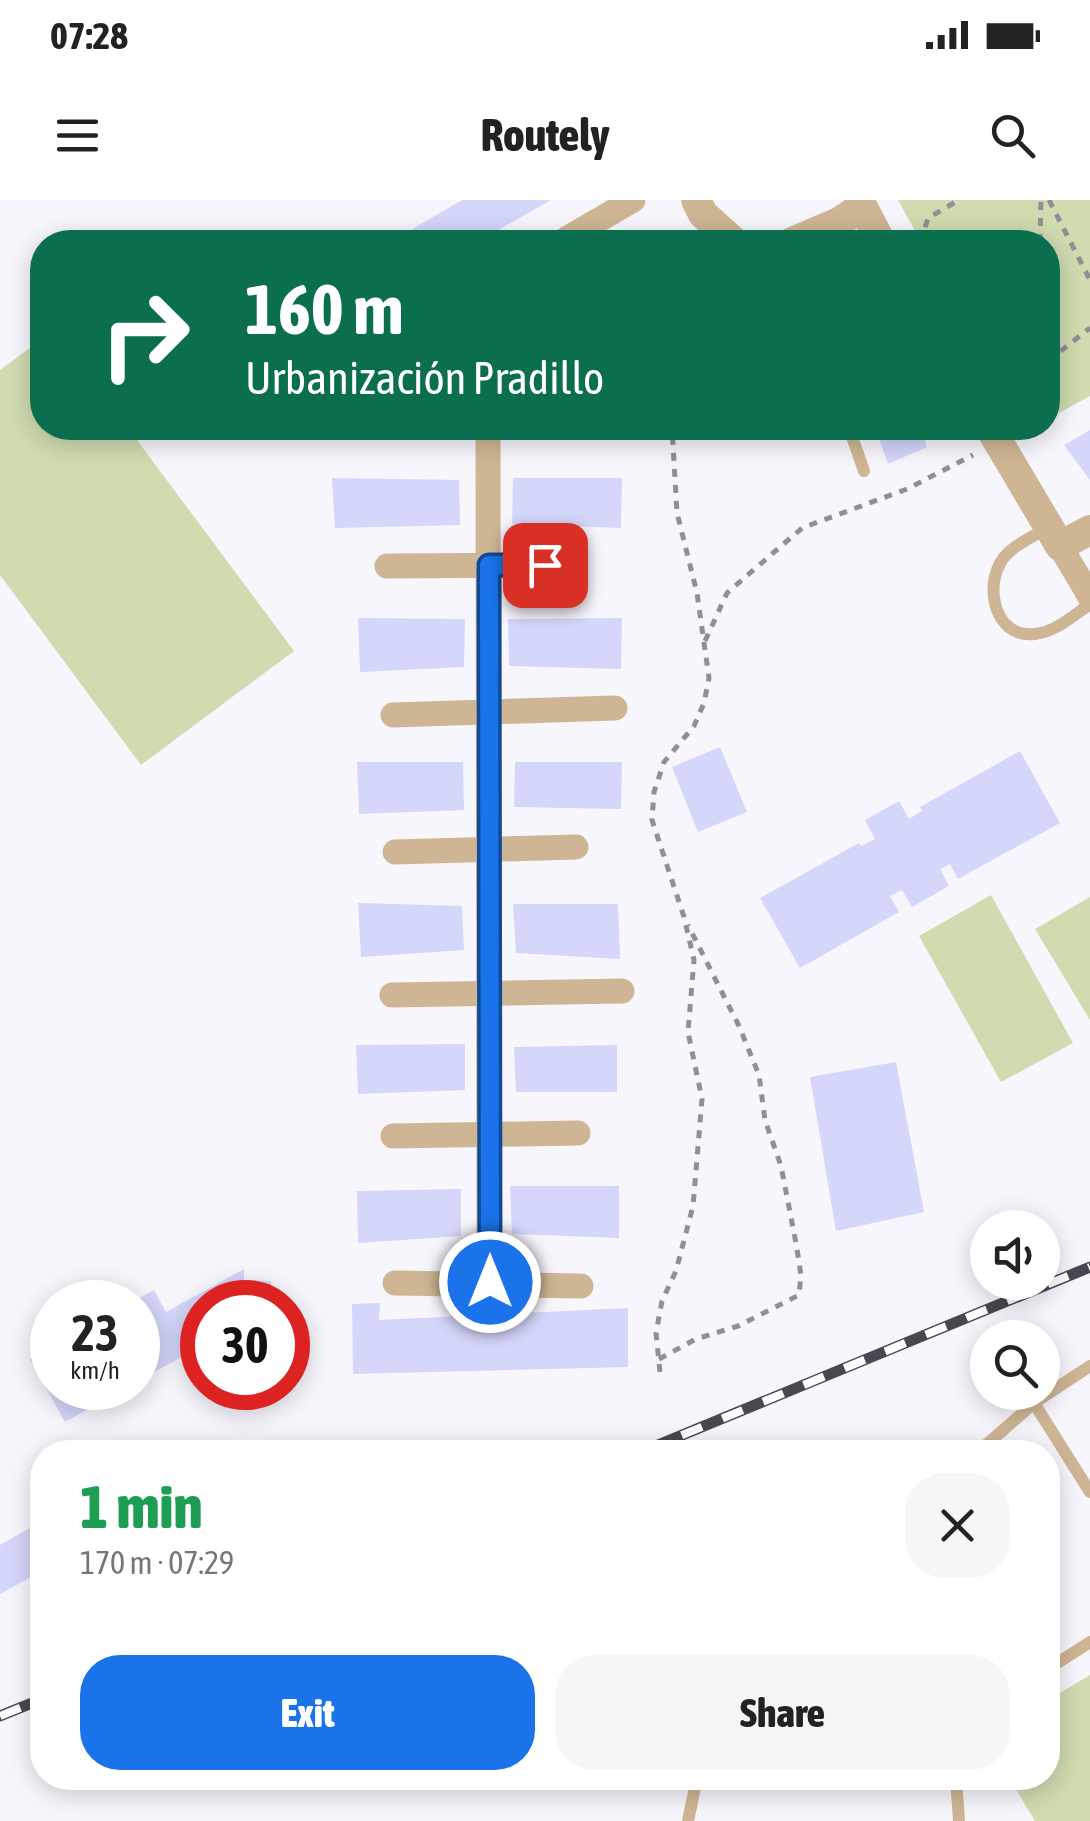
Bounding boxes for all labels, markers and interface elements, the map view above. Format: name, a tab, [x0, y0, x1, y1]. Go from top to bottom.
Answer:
text: 07:28	[50, 14, 128, 57]
icon: menu	[50, 108, 105, 163]
icon: search	[985, 108, 1040, 163]
text: Routely	[481, 109, 609, 161]
text: 160 m	[245, 269, 404, 349]
icon: right	[80, 270, 210, 400]
text: Urbanización Pradillo	[245, 352, 604, 404]
pin	[503, 523, 588, 608]
icon: arrive	[518, 538, 573, 593]
map controls	[970, 1210, 1060, 1410]
button: sound	[970, 1210, 1060, 1300]
position arrow	[438, 1230, 542, 1334]
speed limit sign: 30	[180, 1280, 310, 1410]
text: 23	[71, 1304, 118, 1362]
button: search	[970, 1320, 1060, 1410]
text: km/h	[70, 1356, 120, 1384]
text: 1 min	[80, 1472, 203, 1541]
button: close	[905, 1473, 1010, 1578]
text: 170 m · 07:29	[80, 1544, 234, 1581]
button: Exit	[80, 1655, 535, 1770]
button: Share	[555, 1655, 1010, 1770]

